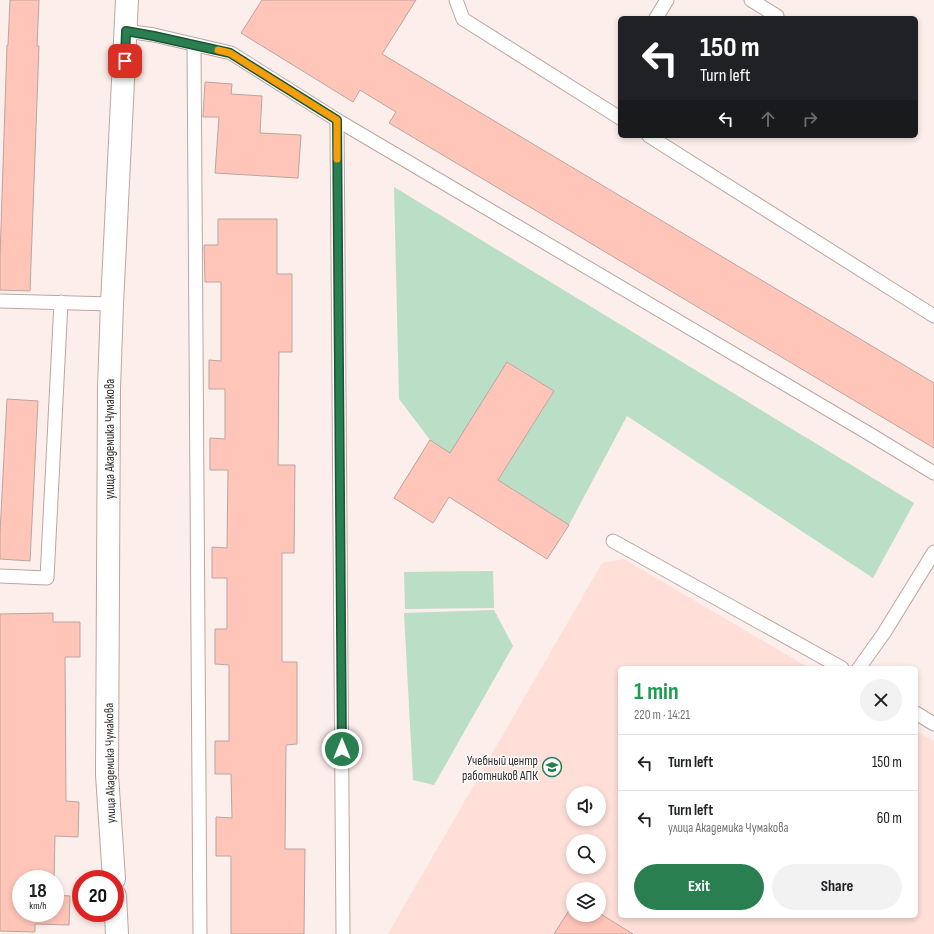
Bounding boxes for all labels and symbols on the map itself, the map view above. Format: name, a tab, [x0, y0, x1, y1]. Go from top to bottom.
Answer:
pin	[108, 44, 142, 78]
street label: улица Академика Чумакова	[102, 379, 118, 499]
street label: улица Академика Чумакова	[101, 703, 119, 823]
position arrow	[321, 728, 363, 770]
place label: Учебный центр работников АПК	[462, 753, 538, 784]
school or university icon: Учебный центр работников АПК	[541, 756, 563, 778]
speed limit sign: 20	[72, 870, 124, 922]

